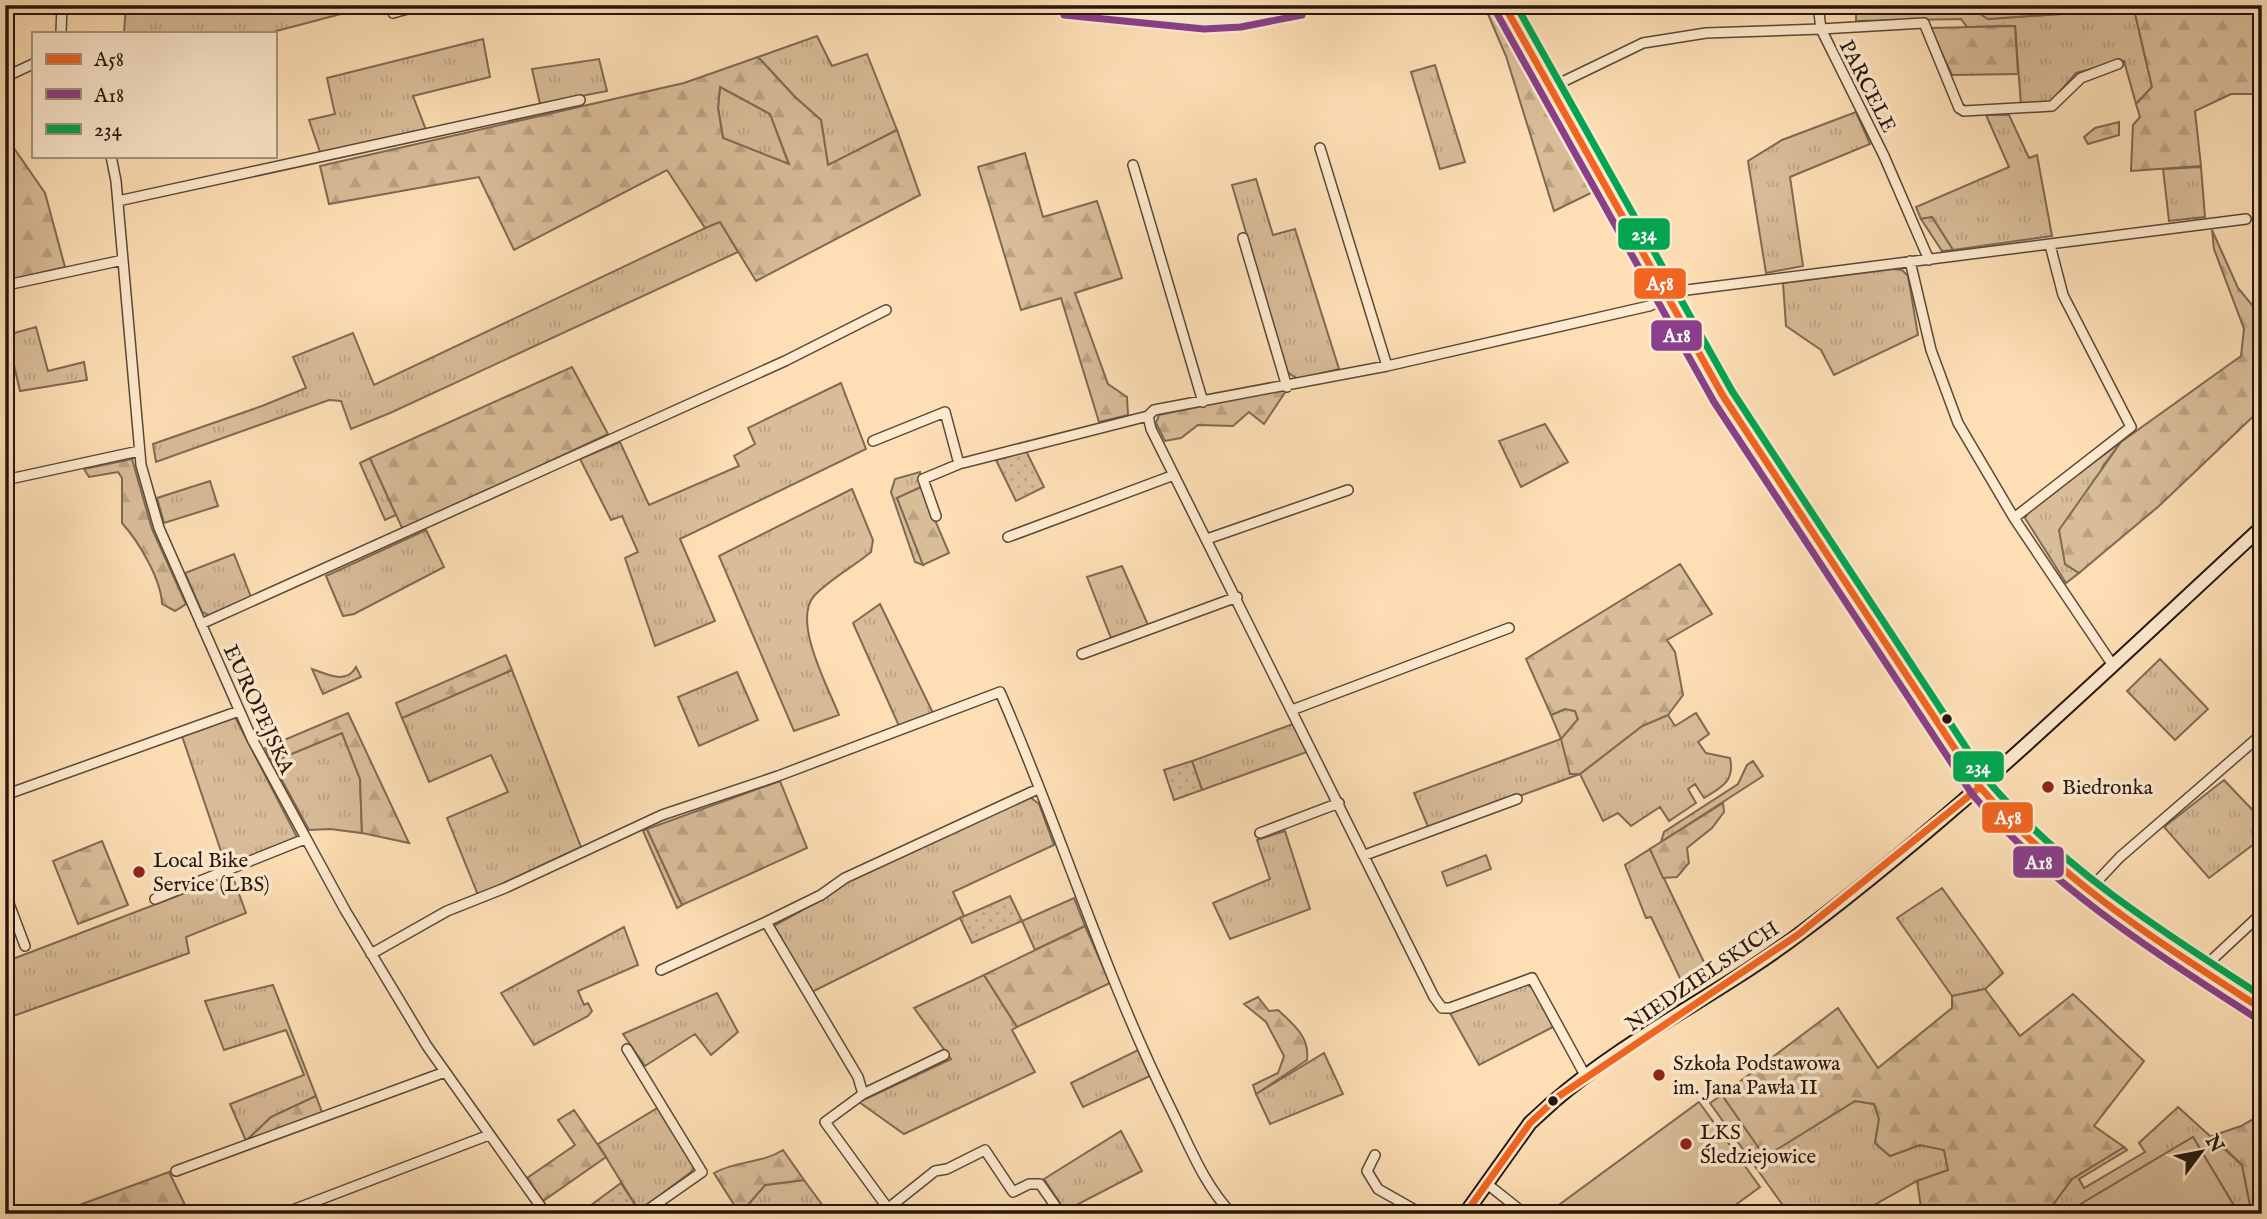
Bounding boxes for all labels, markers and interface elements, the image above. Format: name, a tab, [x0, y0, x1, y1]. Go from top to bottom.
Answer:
legend	[32, 32, 276, 158]
street label: PARCELE	[1832, 36, 1901, 138]
text: A58	[93, 47, 124, 74]
text: A18	[93, 83, 124, 110]
text: 234	[94, 117, 123, 144]
line badge: 234	[1617, 217, 1671, 251]
text: 234	[1631, 223, 1657, 247]
line badge: A58	[1633, 267, 1687, 300]
text: A58	[1645, 273, 1674, 297]
line badge: A18	[1650, 319, 1703, 352]
text: A18	[1662, 325, 1691, 349]
street label: EUROPEJSKA	[216, 641, 300, 779]
unlabelled marker	[1940, 712, 1954, 726]
line badge: 234	[1952, 750, 2005, 783]
text: 234	[1965, 756, 1991, 780]
place label: Biedronka	[2062, 775, 2154, 802]
marker: Biedronka	[2040, 779, 2056, 795]
line badge: A58	[1981, 801, 2034, 834]
text: A58	[1993, 807, 2022, 831]
line badge: A18	[2012, 845, 2065, 879]
place label: Local Bike Service (LBS)	[153, 848, 270, 899]
text: A18	[2024, 852, 2053, 876]
marker: Local Bike Service (LBS)	[131, 864, 147, 880]
street label: NIEDZIELSKICH	[1621, 916, 1785, 1039]
place label: Szkoła Podstawowa im. Jana Pawła II	[1673, 1051, 1841, 1102]
marker: Szkoła Podstawowa im. Jana Pawła II	[1651, 1067, 1667, 1083]
unlabelled marker	[1546, 1094, 1560, 1108]
north arrow	[2166, 1118, 2236, 1188]
place label: LKS Śledziejowice	[1700, 1120, 1817, 1171]
text: N	[2199, 1130, 2229, 1158]
marker: LKS Śledziejowice	[1678, 1136, 1694, 1152]

